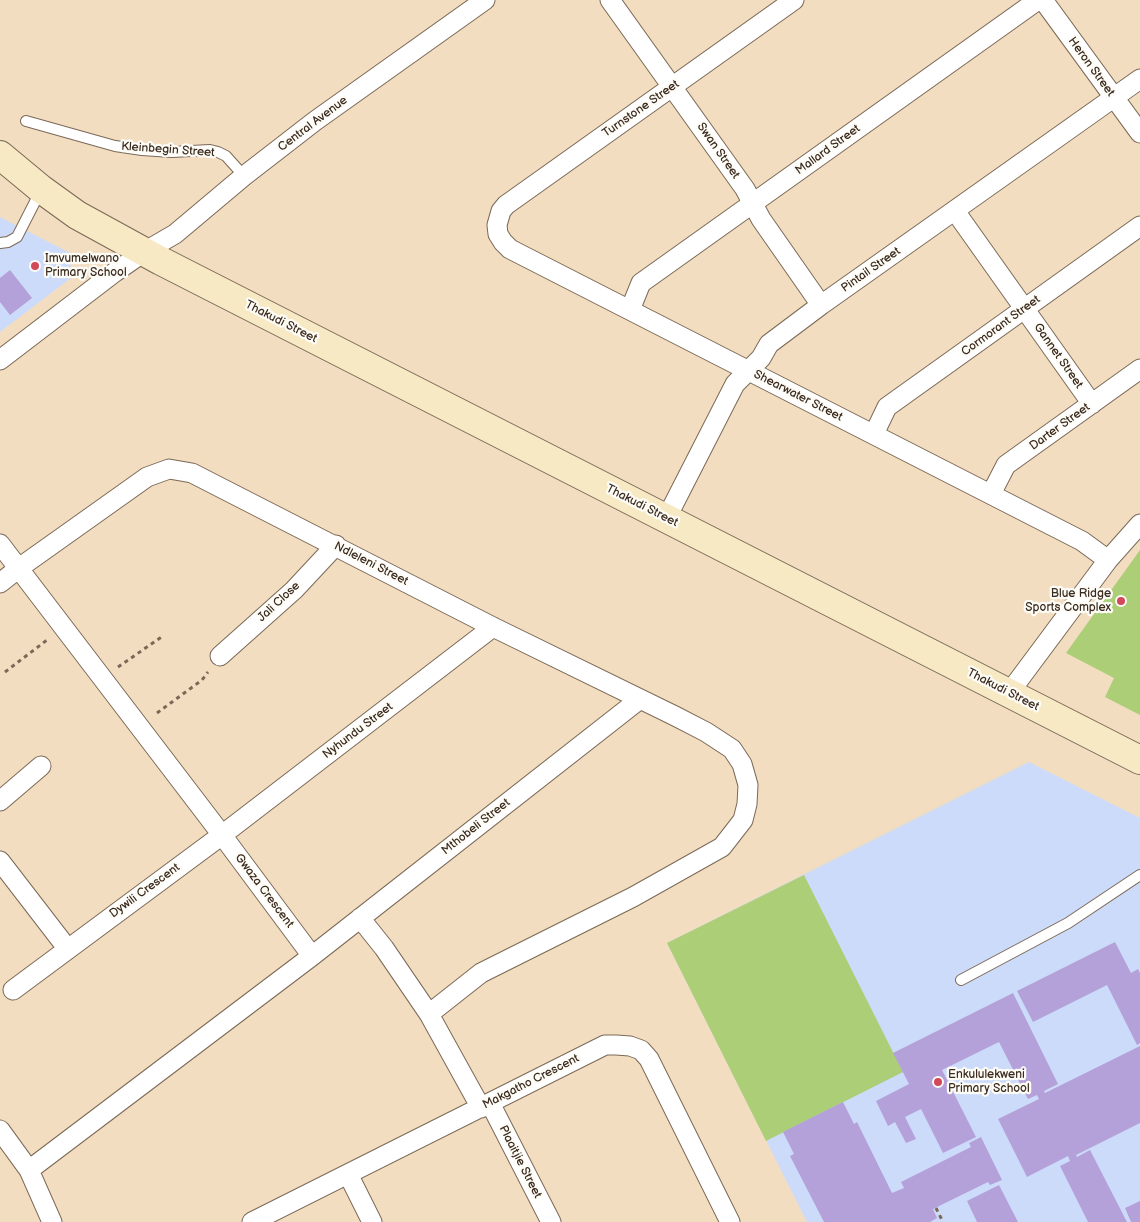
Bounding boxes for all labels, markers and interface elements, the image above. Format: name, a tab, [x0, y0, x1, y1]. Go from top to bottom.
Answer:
street label: Heron Street	[1065, 35, 1117, 99]
street label: Turnstone Street	[600, 77, 682, 141]
street label: Central Avenue	[275, 93, 351, 155]
street label: Swan Street	[693, 120, 743, 182]
street label: Mallard Street	[793, 122, 863, 178]
street label: Kleinbegin Street	[121, 140, 215, 160]
street label: Pintail Street	[839, 244, 903, 296]
place label: Imvumelwano Primary School	[45, 252, 127, 280]
marker: Imvumelwano Primary School	[29, 260, 41, 272]
street label: Cormorant Street	[959, 293, 1043, 359]
street label: Thakudi Street	[243, 298, 319, 346]
street label: Gannet Street	[1030, 321, 1086, 391]
street label: Shearwater Street	[751, 367, 845, 425]
street label: Darter Street	[1027, 400, 1093, 454]
street label: Thakudi Street	[604, 482, 680, 530]
street label: Ndleleni Street	[332, 539, 410, 589]
street label: Jali Close	[255, 579, 303, 625]
place label: Blue Ridge Sports Complex	[1025, 587, 1111, 615]
marker: Blue Ridge Sports Complex	[1115, 595, 1127, 607]
street label: Thakudi Street	[965, 666, 1041, 714]
street label: Nyhundu Street	[320, 700, 396, 762]
street label: Mthobeli Street	[439, 796, 513, 858]
street label: Gwaza Crescent	[231, 851, 297, 931]
street label: Dywili Crescent	[107, 861, 183, 921]
street label: Makgatho Crescent	[480, 1051, 582, 1113]
place label: Enkululekweni Primary School	[948, 1068, 1030, 1096]
marker: Enkululekweni Primary School	[932, 1076, 944, 1088]
street label: Plaaitjie Street	[496, 1123, 544, 1201]

